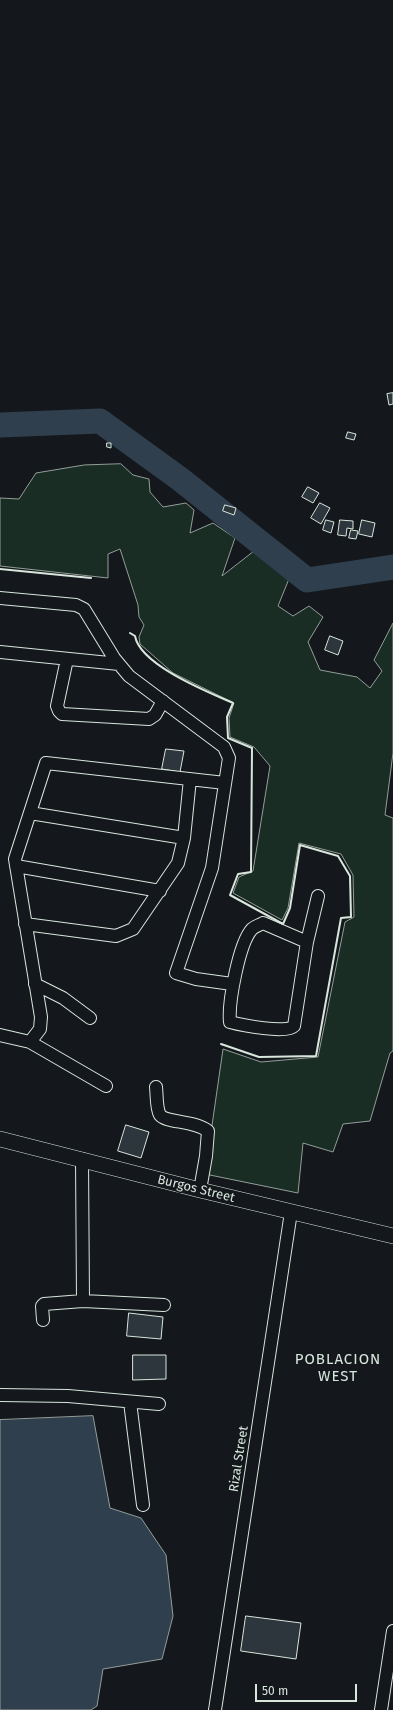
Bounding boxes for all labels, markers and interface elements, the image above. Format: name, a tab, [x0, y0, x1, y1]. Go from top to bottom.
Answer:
street label: Burgos Street	[156, 1172, 236, 1206]
district label: POBLACION WEST	[295, 1351, 381, 1386]
street label: Rizal Street	[226, 1425, 252, 1493]
scale bar	[257, 1676, 359, 1702]
text: 50 m	[262, 1684, 288, 1698]

